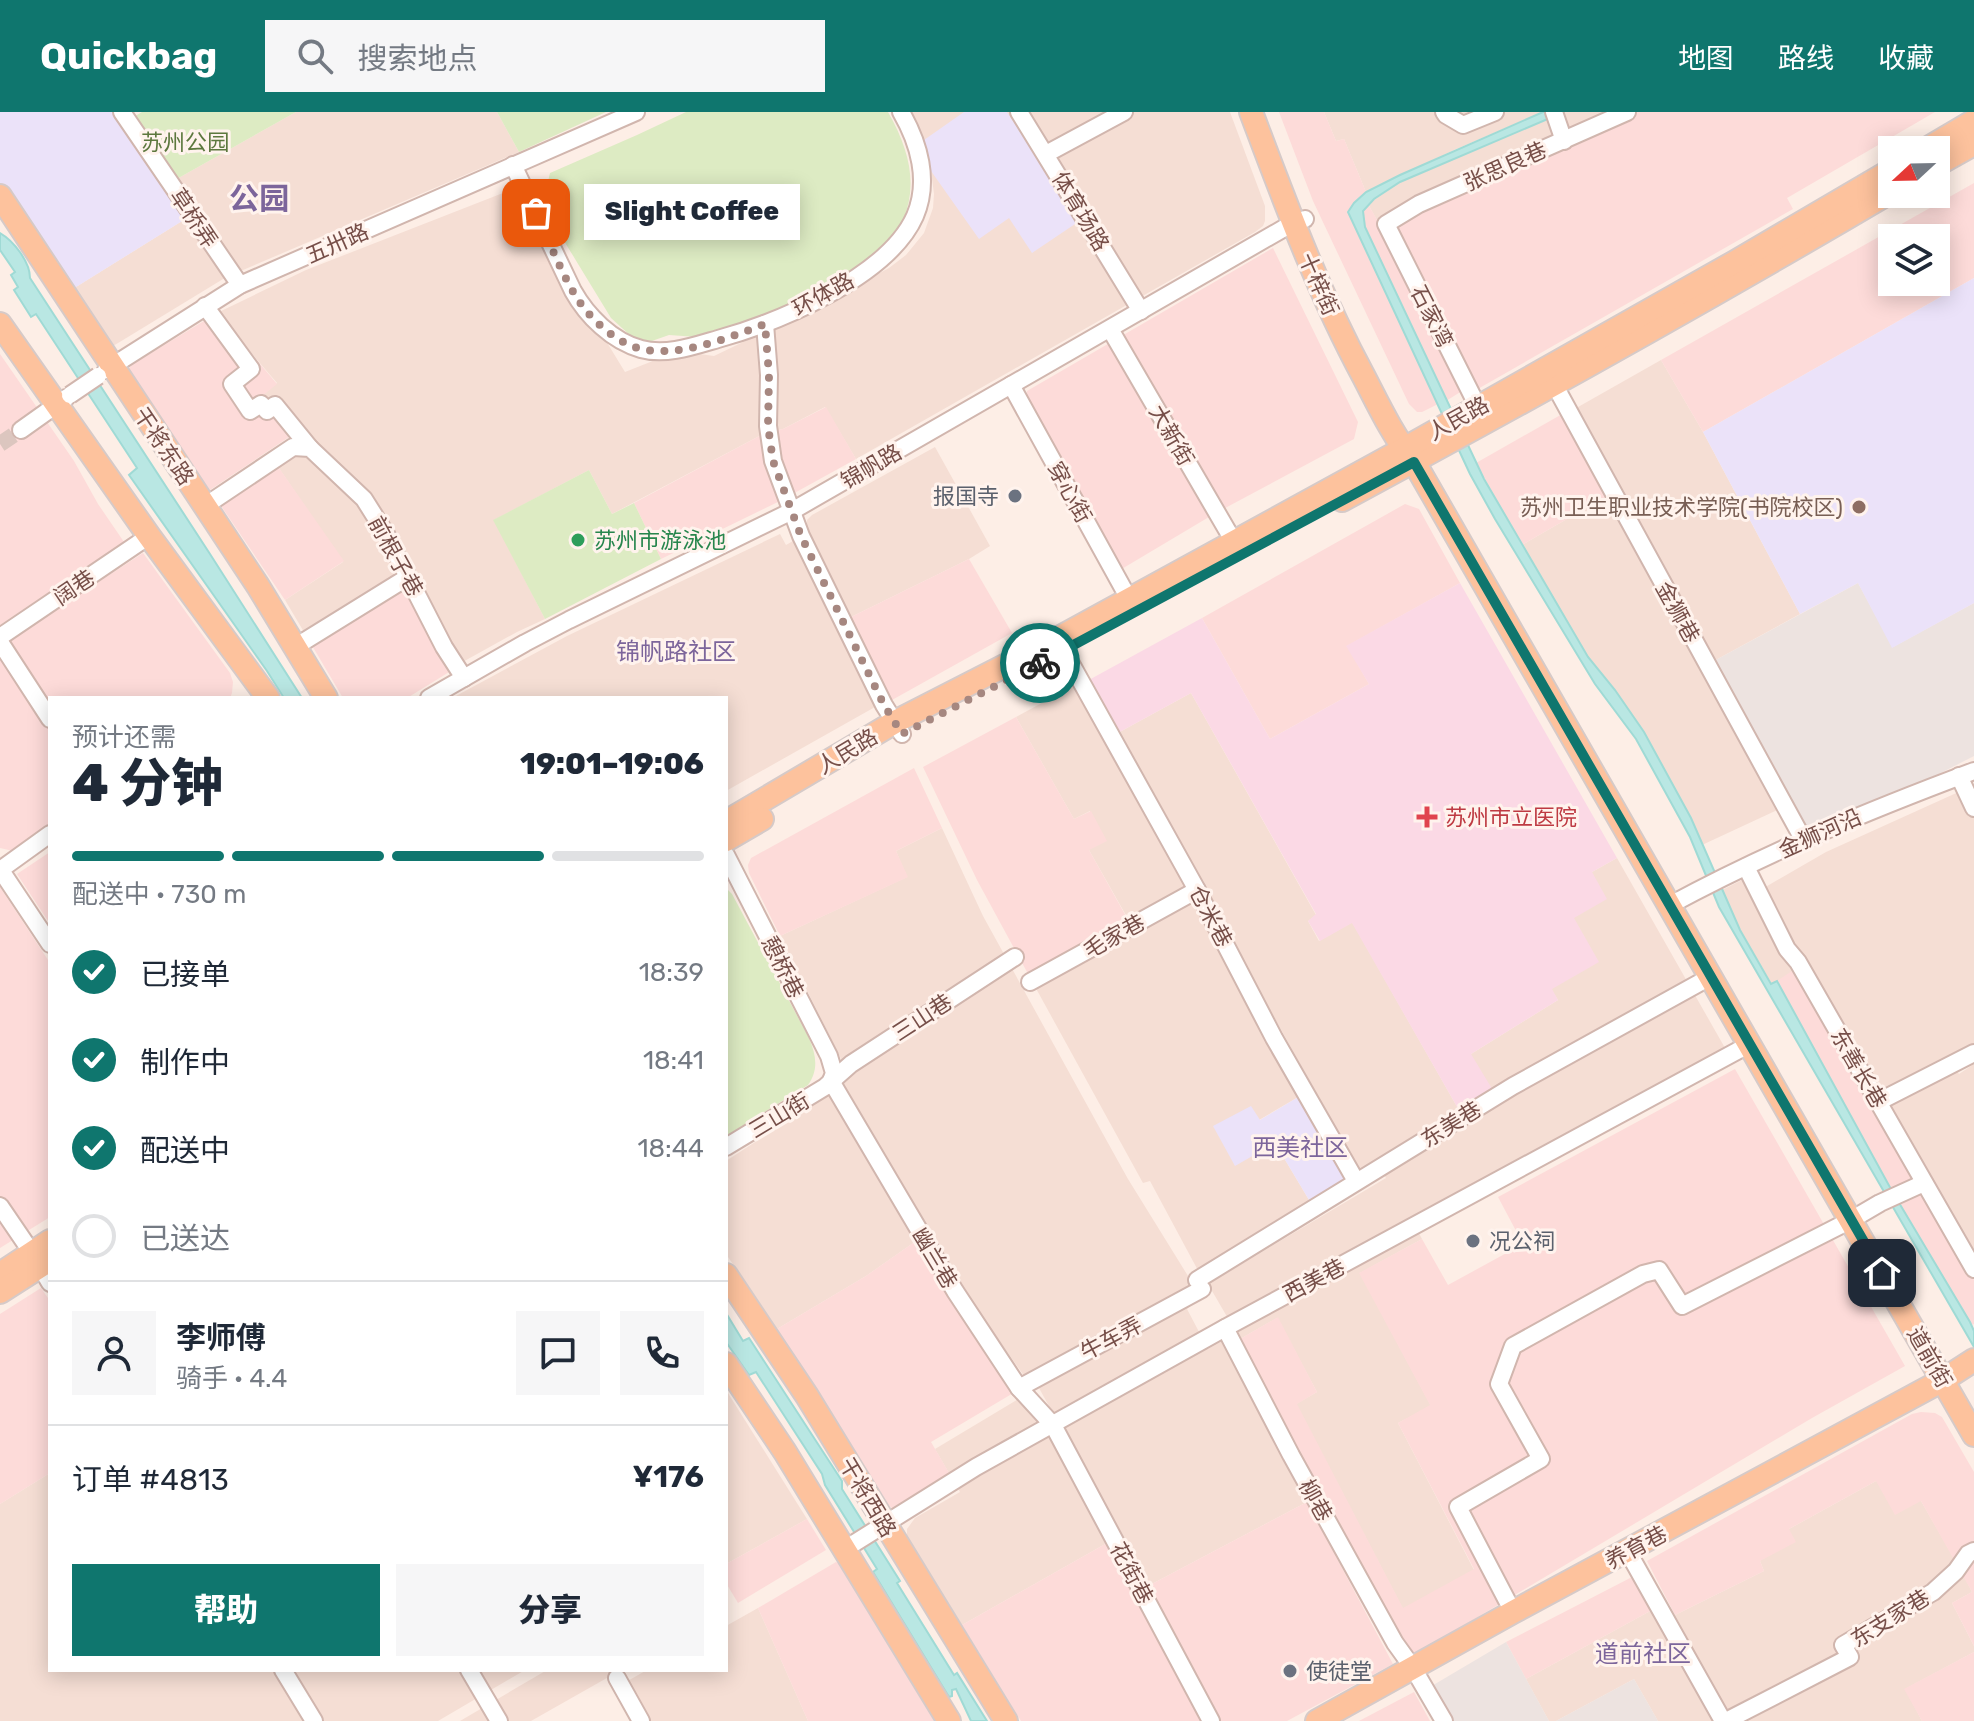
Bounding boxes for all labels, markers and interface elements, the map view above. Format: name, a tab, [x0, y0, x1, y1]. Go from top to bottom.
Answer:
search box	[265, 20, 825, 92]
text: Quickbag	[40, 33, 217, 79]
icon: search	[293, 34, 337, 78]
text: 搜索地点	[357, 41, 477, 77]
text: 地图	[1678, 42, 1734, 75]
text: 路线	[1778, 42, 1834, 75]
text: 收藏	[1878, 42, 1934, 75]
park label: 苏州公园	[141, 129, 229, 156]
street label: 张思良巷	[1460, 136, 1551, 197]
north arrow	[1878, 136, 1950, 208]
map controls	[1878, 136, 1950, 296]
street label: 体育场路	[1046, 167, 1115, 256]
pin	[502, 179, 570, 247]
district label: 公园	[229, 181, 289, 217]
street label: 草桥弄	[164, 183, 223, 253]
callout: Slight Coffee	[584, 185, 800, 241]
icon: bag	[514, 191, 558, 235]
text: Slight Coffee	[605, 196, 779, 227]
street label: 五卅路	[302, 218, 373, 269]
button: layers	[1878, 224, 1950, 296]
street label: 十梓街	[1293, 249, 1344, 320]
street label: 环体路	[788, 267, 859, 322]
street label: 石家湾	[1405, 281, 1459, 352]
street label: 人民路	[1423, 391, 1494, 446]
street label: 大新街	[1143, 400, 1200, 471]
street label: 干将东路	[128, 402, 199, 490]
street label: 锦帆路	[836, 438, 907, 495]
street label: 穿心街	[1042, 457, 1097, 528]
place label: 报国寺	[933, 483, 999, 510]
marker: 报国寺	[1006, 487, 1024, 505]
place label: 苏州卫生职业技术学院(书院校区)	[1520, 494, 1843, 521]
marker: 苏州卫生职业技术学院(书院校区)	[1850, 498, 1868, 516]
street label: 前根子巷	[362, 511, 429, 601]
place label: 苏州市游泳池	[594, 527, 726, 554]
marker: 苏州市游泳池	[569, 531, 587, 549]
street label: 阔巷	[48, 564, 100, 611]
street label: 金狮巷	[1650, 577, 1705, 648]
courier	[1000, 623, 1080, 703]
district label: 锦帆路社区	[616, 638, 736, 666]
icon: bike	[1018, 641, 1062, 685]
text: 预计还需	[72, 722, 176, 753]
street label: 人民路	[812, 723, 883, 780]
text: 19:01–19:06	[520, 746, 704, 782]
text: 4 分钟	[72, 752, 223, 814]
street label: 金狮河沿	[1775, 803, 1866, 864]
place label: 苏州市立医院	[1445, 804, 1577, 831]
marker: 苏州市立医院	[1416, 806, 1438, 828]
text: 配送中 · 730 m	[72, 879, 246, 910]
street label: 仓米巷	[1183, 881, 1238, 952]
street label: 毛家巷	[1079, 909, 1150, 964]
street label: 憩桥巷	[756, 932, 810, 1003]
icon: check	[72, 950, 116, 994]
text: 已接单	[140, 957, 230, 993]
text: 18:39	[639, 957, 704, 988]
street label: 三山巷	[887, 988, 957, 1047]
street label: 东善长巷	[1825, 1023, 1892, 1113]
icon: check	[72, 1038, 116, 1082]
text: 制作中	[140, 1045, 230, 1081]
text: 18:41	[643, 1045, 704, 1076]
street label: 三山街	[744, 1087, 815, 1144]
street label: 东美巷	[1416, 1095, 1486, 1153]
icon: check	[72, 1126, 116, 1170]
text: 配送中	[140, 1133, 230, 1169]
text: 18:44	[637, 1133, 704, 1164]
district label: 西美社区	[1252, 1134, 1348, 1162]
text: 已送达	[140, 1221, 230, 1257]
street label: 幽兰巷	[906, 1223, 963, 1294]
place label: 况公祠	[1489, 1228, 1555, 1255]
marker: 况公祠	[1464, 1232, 1482, 1250]
pin	[1848, 1239, 1916, 1307]
icon: home	[1860, 1251, 1904, 1295]
street label: 西美巷	[1279, 1253, 1350, 1308]
button: person	[72, 1311, 156, 1395]
button: chat	[516, 1311, 600, 1395]
button: phone	[620, 1311, 704, 1395]
street label: 牛车弄	[1076, 1311, 1147, 1366]
text: 李师傅	[176, 1320, 266, 1356]
street label: 道前街	[1901, 1322, 1958, 1393]
text: 骑手 · 4.4	[176, 1363, 287, 1394]
street label: 干将西路	[833, 1453, 902, 1542]
text: ¥176	[632, 1459, 704, 1495]
text: 订单 #4813	[72, 1462, 229, 1498]
street label: 柳巷	[1293, 1474, 1338, 1526]
street label: 养育巷	[1601, 1520, 1672, 1575]
street label: 花街巷	[1104, 1538, 1159, 1609]
button: 帮助	[72, 1564, 380, 1656]
button: 分享	[396, 1564, 704, 1656]
street label: 东支家巷	[1846, 1584, 1935, 1653]
district label: 道前社区	[1595, 1640, 1691, 1668]
place label: 使徒堂	[1306, 1658, 1372, 1685]
marker: 使徒堂	[1281, 1662, 1299, 1680]

